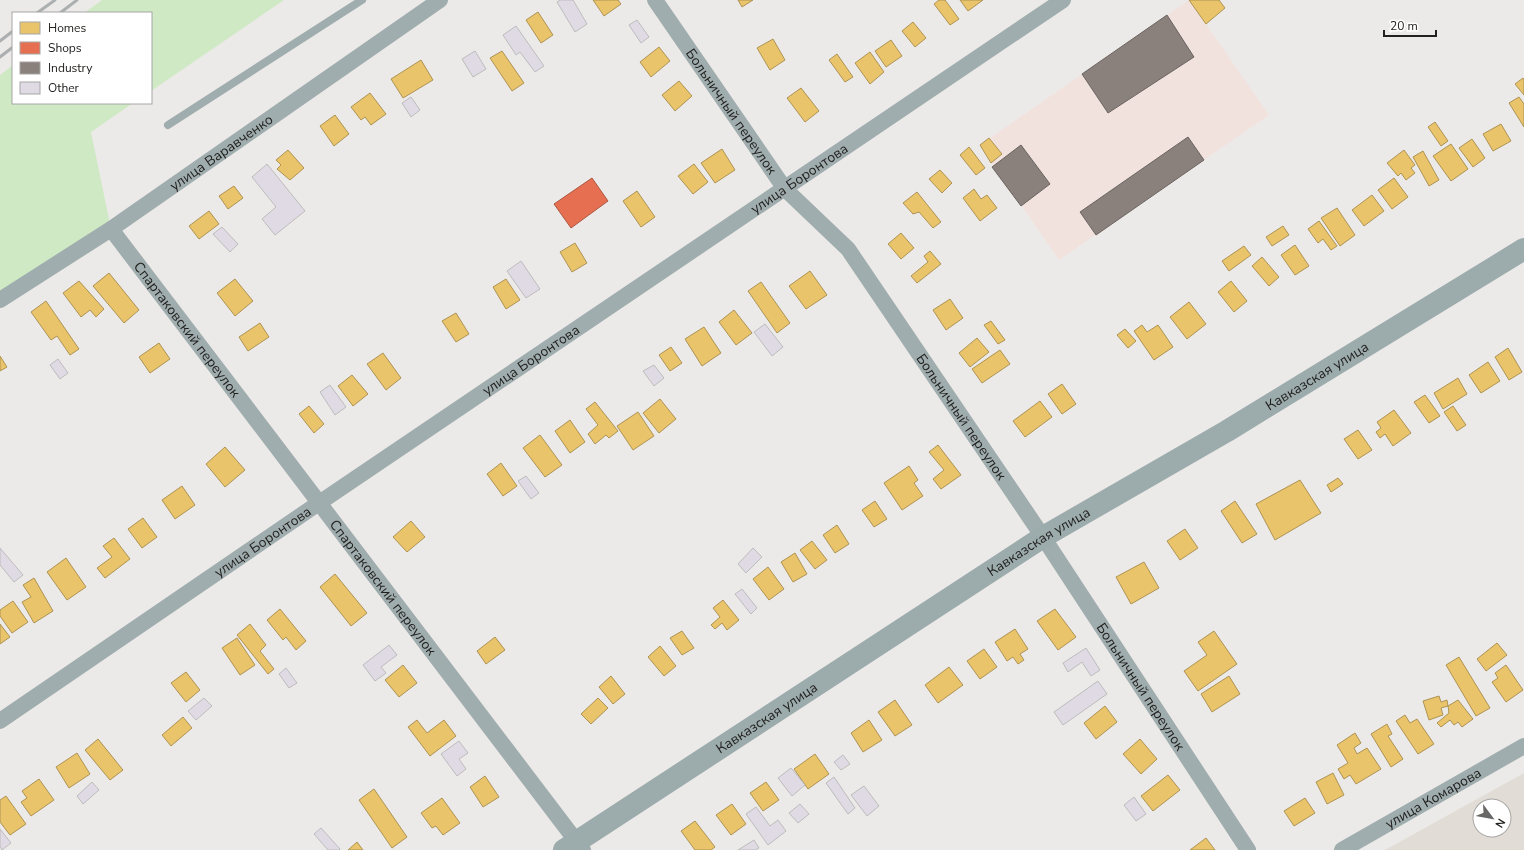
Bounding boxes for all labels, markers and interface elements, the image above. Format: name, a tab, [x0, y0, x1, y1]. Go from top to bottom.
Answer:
legend	[12, 12, 152, 104]
scale bar	[1384, 12, 1436, 38]
text: 20 m	[1390, 18, 1418, 34]
text: Homes	[48, 20, 86, 36]
text: Shops	[48, 40, 82, 56]
street label: Больничный переулок	[681, 45, 781, 179]
text: Industry	[48, 60, 93, 76]
text: Other	[48, 80, 80, 96]
street label: улица Варавченко	[166, 110, 277, 195]
street label: улица Боронтова	[747, 139, 852, 218]
street label: Спартаковский переулок	[129, 258, 245, 402]
street label: улица Боронтова	[479, 321, 583, 400]
street label: Кавказская улица	[1262, 337, 1372, 415]
street label: Больничный переулок	[912, 350, 1011, 485]
street label: улица Боронтова	[211, 502, 315, 582]
street label: Кавказская улица	[984, 503, 1094, 581]
street label: Спартаковский переулок	[325, 516, 441, 660]
street label: Больничный переулок	[1092, 619, 1190, 755]
street label: Кавказская улица	[712, 678, 821, 758]
street label: улица Комарова	[1382, 763, 1485, 833]
north arrow	[1472, 798, 1512, 838]
text: N	[1492, 816, 1509, 831]

